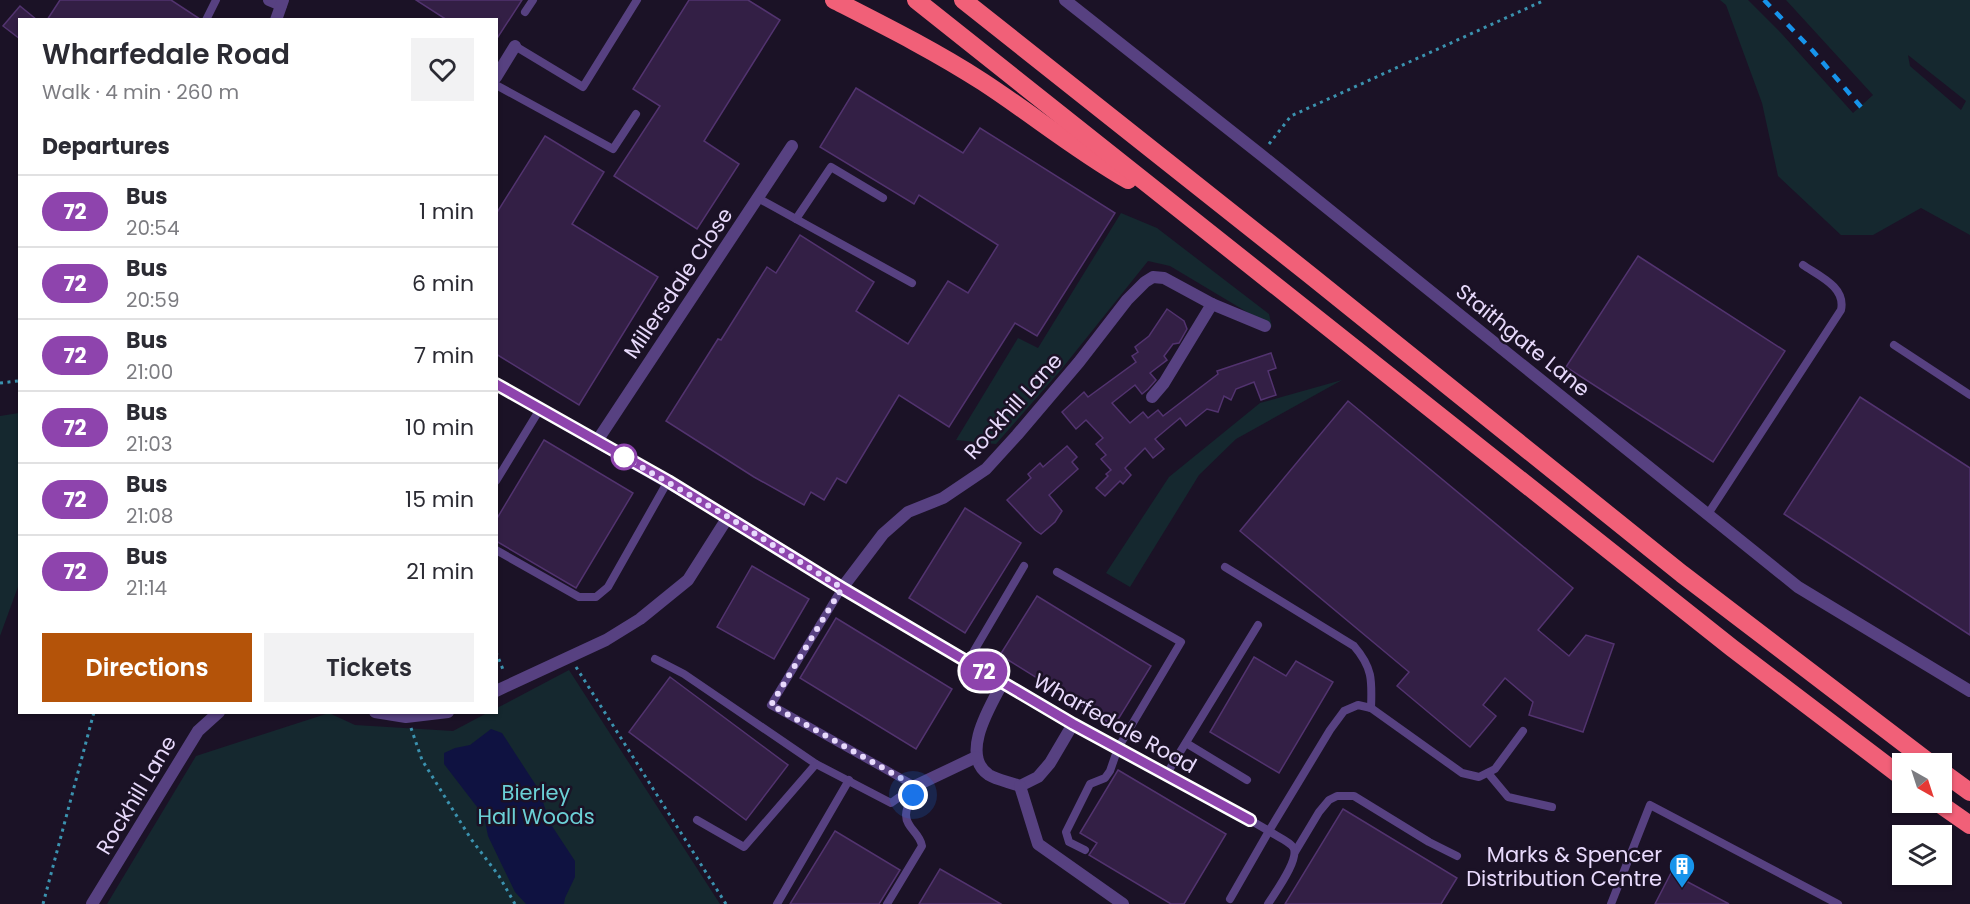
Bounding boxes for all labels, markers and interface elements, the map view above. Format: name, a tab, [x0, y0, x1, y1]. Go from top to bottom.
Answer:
text: Wharfedale Road	[42, 35, 290, 74]
button: heart	[411, 38, 474, 101]
text: Walk · 4 min · 260 m	[42, 78, 239, 106]
text: Departures	[42, 131, 170, 162]
text: Bus	[126, 181, 168, 212]
text: 1 min	[419, 196, 474, 227]
text: 72	[63, 197, 87, 226]
street label: Millersdale Close	[617, 202, 739, 364]
text: 20:54	[126, 214, 179, 242]
text: Bus	[126, 253, 168, 284]
text: 6 min	[412, 268, 474, 299]
text: 72	[63, 269, 87, 298]
street label: Staithgate Lane	[1450, 277, 1596, 403]
text: 20:59	[126, 286, 179, 314]
text: Bus	[126, 325, 168, 356]
text: 7 min	[414, 340, 474, 371]
text: 72	[63, 341, 87, 370]
street label: Rockhill Lane	[957, 346, 1069, 466]
text: 21:00	[126, 358, 173, 386]
text: Bus	[126, 397, 168, 428]
text: 10 min	[405, 412, 474, 443]
text: 72	[63, 413, 87, 442]
text: 21:03	[126, 430, 173, 458]
unlabelled marker	[611, 444, 637, 470]
text: Bus	[126, 469, 168, 500]
text: 15 min	[405, 484, 474, 515]
text: 72	[63, 485, 87, 514]
text: 21:08	[126, 502, 173, 530]
text: Bus	[126, 541, 168, 572]
text: 21 min	[406, 556, 474, 587]
text: 72	[63, 557, 87, 586]
text: 21:14	[126, 574, 167, 602]
button: Directions	[42, 633, 252, 702]
button: Tickets	[264, 633, 474, 702]
line badge: 72	[957, 652, 1011, 690]
text: 72	[972, 657, 996, 686]
street label: Wharfedale Road	[1028, 666, 1202, 780]
street label: Rockhill Lane	[89, 730, 183, 860]
north arrow	[1892, 753, 1952, 813]
map controls	[1892, 753, 1952, 885]
park label: Bierley Hall Woods	[477, 778, 595, 831]
your location	[898, 780, 928, 810]
button: layers	[1892, 825, 1952, 885]
place label: Marks & Spencer Distribution Centre	[1466, 840, 1662, 893]
building icon: Marks & Spencer Distribution Centre	[1667, 851, 1697, 889]

